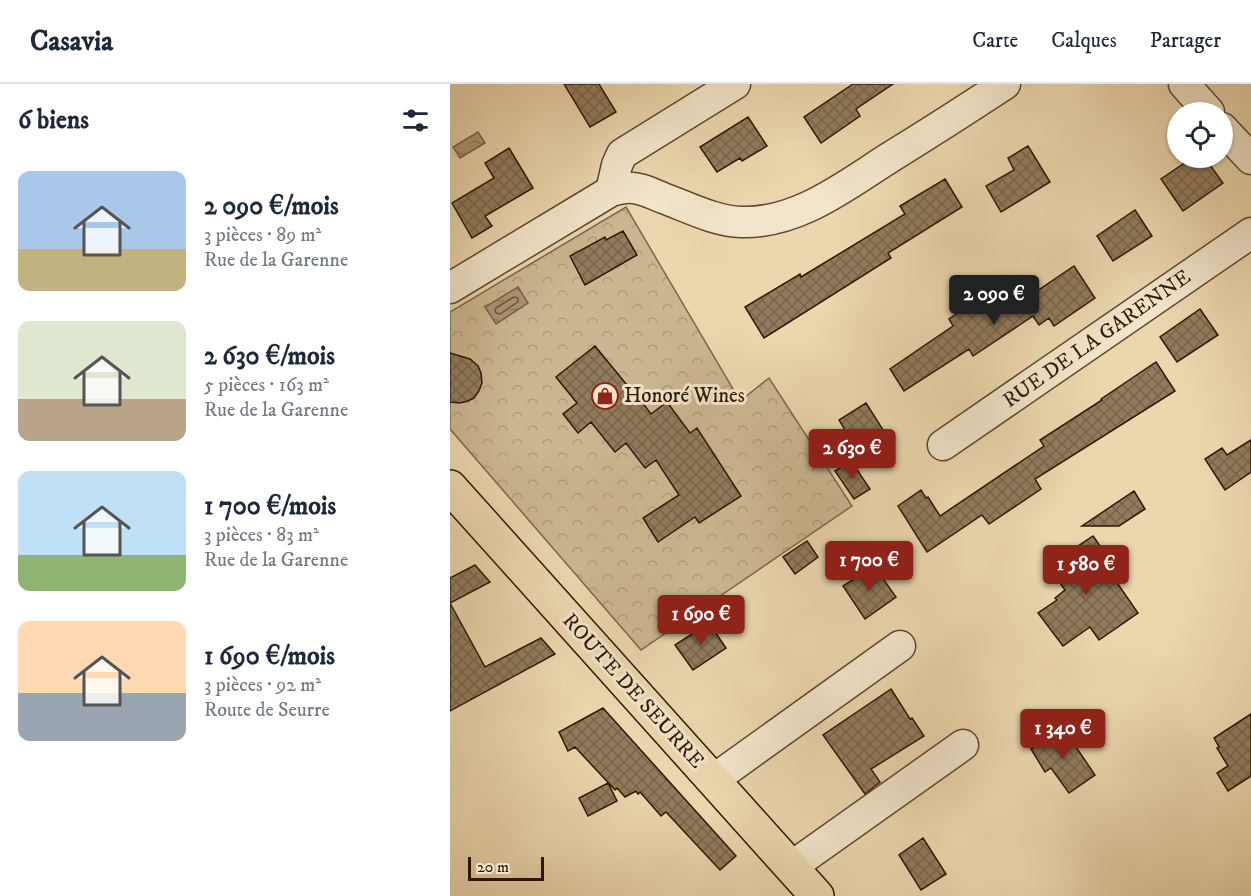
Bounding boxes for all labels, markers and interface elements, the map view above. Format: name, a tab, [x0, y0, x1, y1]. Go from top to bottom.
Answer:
text: Casavia	[30, 24, 113, 59]
text: Carte	[972, 28, 1018, 54]
text: Calques	[1051, 28, 1117, 54]
text: Partager	[1150, 28, 1221, 54]
map controls	[1167, 102, 1233, 168]
button: locate	[1167, 102, 1233, 168]
text: 6 biens	[18, 104, 89, 137]
icon: filters	[399, 104, 432, 137]
text: 2 090 €/mois	[204, 190, 339, 223]
icon: home	[66, 195, 138, 267]
text: 3 pièces · 89 m²	[204, 223, 321, 248]
text: Rue de la Garenne	[204, 248, 348, 273]
street label: RUE DE LA GARENNE	[998, 264, 1196, 414]
pin: 2 090 €	[939, 275, 1049, 326]
text: 2 090 €	[963, 282, 1025, 307]
text: 2 630 €/mois	[204, 340, 335, 373]
icon: home	[66, 345, 138, 417]
text: 5 pièces · 163 m²	[204, 373, 329, 398]
shop icon: Honoré Wines	[590, 381, 620, 411]
place label: Honoré Wines	[624, 383, 745, 409]
text: Rue de la Garenne	[204, 398, 348, 423]
pin: 2 630 €	[797, 429, 907, 480]
text: 2 630 €	[823, 436, 881, 461]
text: 1 700 €/mois	[204, 490, 336, 523]
icon: home	[66, 495, 138, 567]
text: 3 pièces · 83 m²	[204, 523, 319, 548]
pin: 1 700 €	[814, 541, 924, 592]
pin: 1 580 €	[1031, 545, 1141, 596]
text: Rue de la Garenne	[204, 548, 348, 573]
text: 1 700 €	[839, 548, 899, 573]
text: 1 580 €	[1057, 552, 1115, 577]
pin: 1 690 €	[646, 595, 756, 646]
text: 1 690 €	[672, 602, 730, 627]
street label: ROUTE DE SEURRE	[557, 608, 710, 774]
text: 1 690 €/mois	[204, 640, 335, 673]
icon: home	[66, 645, 138, 717]
text: 3 pièces · 92 m²	[204, 673, 321, 698]
text: Route de Seurre	[204, 698, 330, 723]
pin: 1 340 €	[1008, 709, 1118, 760]
text: 1 340 €	[1034, 716, 1092, 741]
scale bar	[468, 854, 544, 882]
text: 20 m	[477, 857, 509, 877]

